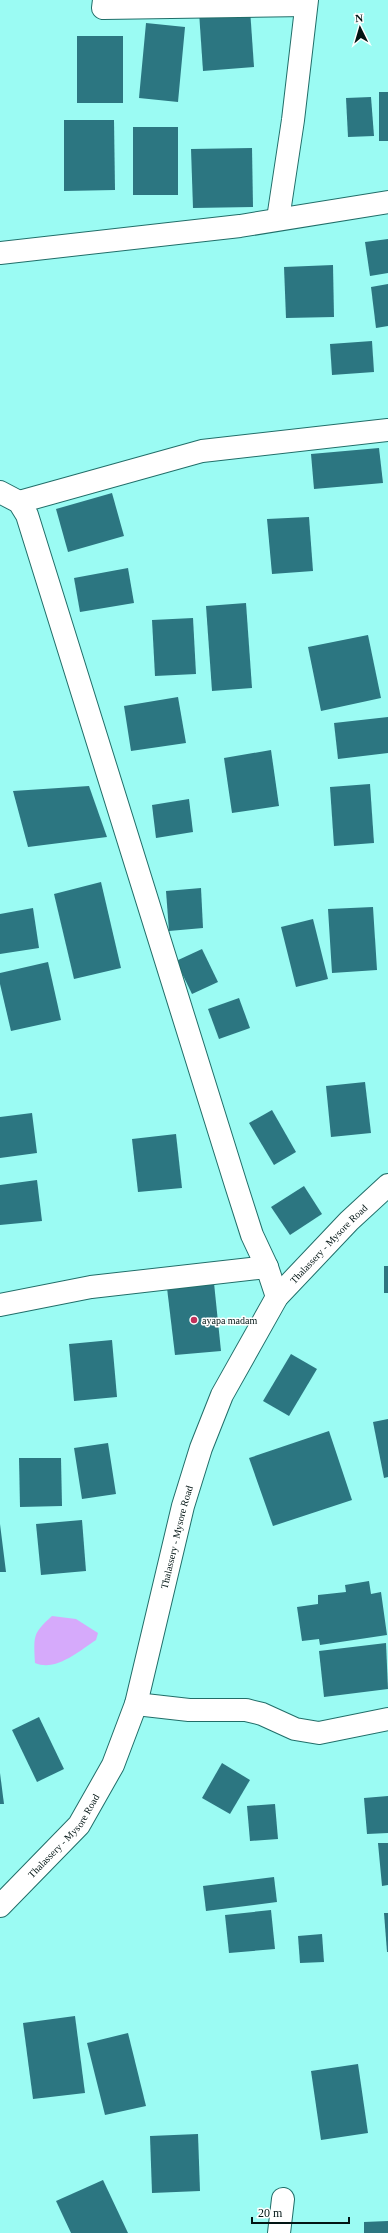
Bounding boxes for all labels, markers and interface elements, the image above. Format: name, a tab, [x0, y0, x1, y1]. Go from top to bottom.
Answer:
north arrow	[340, 8, 380, 48]
text: N	[355, 12, 364, 24]
street label: Thalassery - Mysore Road	[288, 1202, 369, 1285]
marker: ayapa madam	[189, 1315, 199, 1325]
place label: ayapa madam	[202, 1315, 257, 1326]
street label: Thalassery - Mysore Road	[158, 1484, 195, 1590]
street label: Thalassery - Mysore Road	[25, 1792, 101, 1880]
scale bar	[252, 2199, 349, 2225]
text: 20 m	[258, 2206, 283, 2220]

